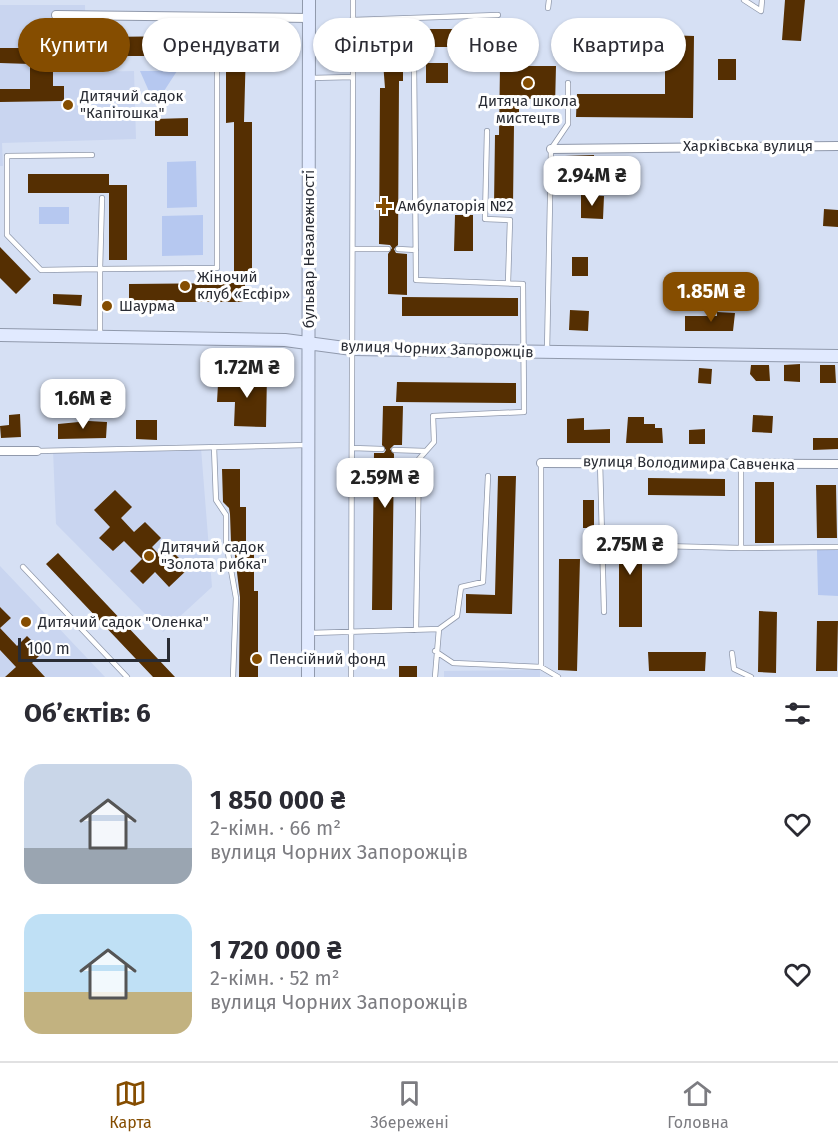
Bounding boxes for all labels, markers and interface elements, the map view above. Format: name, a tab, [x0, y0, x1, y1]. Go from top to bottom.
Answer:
chip: Купити	[18, 18, 130, 72]
chip: Орендувати	[142, 18, 301, 72]
chip: Фільтри	[313, 18, 435, 72]
chip: Нове	[447, 18, 539, 72]
chip: Квартира	[551, 18, 686, 72]
marker: Дитяча школа мистецтв	[521, 76, 535, 90]
place label: Дитячий садок "Капітошка"	[79, 87, 183, 122]
place label: Дитяча школа мистецтв	[478, 92, 577, 127]
marker: Дитячий садок "Капітошка"	[61, 98, 75, 112]
street label: Харківська вулиця	[683, 137, 813, 155]
pin: 2.94M ₴	[537, 156, 647, 207]
text: 2.94M ₴	[558, 163, 626, 187]
street label: бульвар Незалежності	[300, 170, 318, 328]
marker: Амбулаторія №2	[375, 197, 393, 215]
place label: Амбулаторія №2	[398, 197, 514, 215]
place label: Жіночий клуб «Есфір»	[197, 268, 290, 303]
pin: 1.85M ₴	[656, 272, 766, 323]
marker: Жіночий клуб «Есфір»	[178, 279, 192, 293]
text: 1.85M ₴	[677, 279, 745, 303]
place label: Шаурма	[119, 297, 175, 315]
marker: Шаурма	[100, 299, 114, 313]
street label: вулиця Чорних Запорожців	[340, 337, 534, 361]
pin: 1.72M ₴	[192, 348, 302, 399]
text: 1.72M ₴	[214, 355, 280, 379]
pin: 1.6M ₴	[34, 379, 132, 430]
text: 1.6M ₴	[54, 386, 112, 410]
street label: вулиця Володимира Савченка	[583, 452, 795, 474]
pin: 2.59M ₴	[330, 458, 440, 509]
text: 2.59M ₴	[351, 465, 419, 489]
pin: 2.75M ₴	[575, 525, 685, 576]
text: 2.75M ₴	[597, 532, 663, 556]
place label: Дитячий садок "Золота рибка"	[160, 538, 267, 573]
marker: Дитячий садок "Золота рибка"	[142, 549, 156, 563]
place label: Дитячий садок "Оленка"	[37, 613, 209, 631]
marker: Дитячий садок "Оленка"	[19, 615, 33, 629]
scale bar	[18, 635, 170, 662]
text: 100 m	[27, 639, 70, 658]
place label: Пенсійний фонд	[269, 650, 386, 668]
marker: Пенсійний фонд	[250, 652, 264, 666]
icon: filters	[781, 697, 814, 730]
text: Об’єктів: 6	[24, 698, 151, 729]
text: 1 850 000 ₴	[210, 785, 345, 816]
icon: home	[72, 788, 144, 860]
icon: heart	[781, 808, 814, 841]
text: 2-кімн. · 66 m²	[210, 816, 341, 840]
text: вулиця Чорних Запорожців	[210, 840, 468, 864]
text: 1 720 000 ₴	[210, 935, 342, 966]
icon: home	[72, 938, 144, 1010]
icon: heart	[781, 958, 814, 991]
text: 2-кімн. · 52 m²	[210, 966, 339, 990]
text: вулиця Чорних Запорожців	[210, 990, 468, 1014]
tab: Карта	[109, 1077, 152, 1132]
tab: Збережені	[370, 1077, 449, 1132]
tab: Головна	[667, 1077, 729, 1132]

